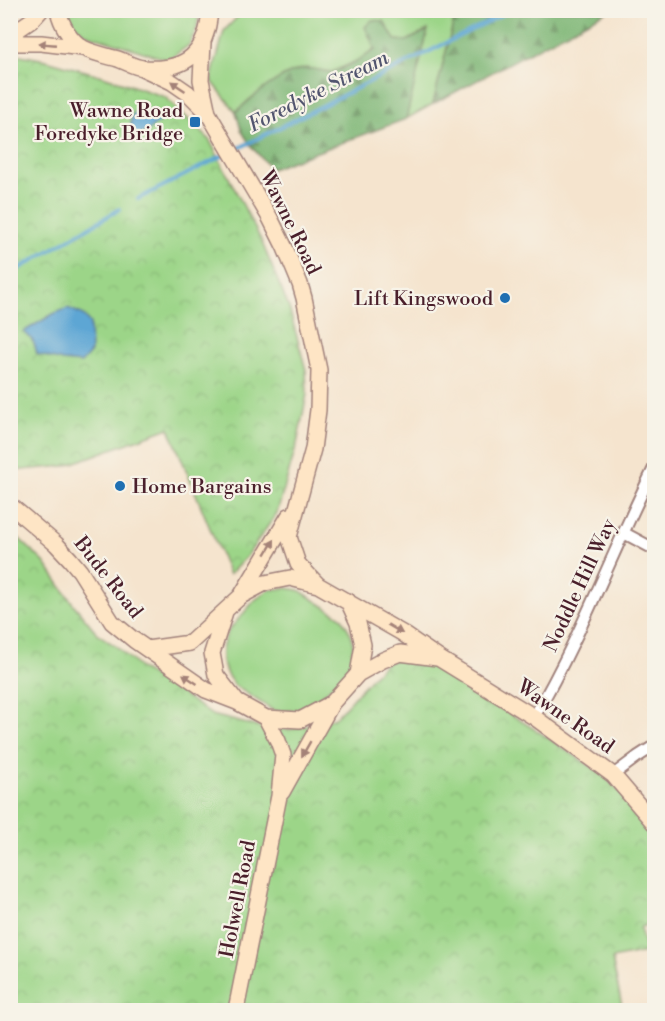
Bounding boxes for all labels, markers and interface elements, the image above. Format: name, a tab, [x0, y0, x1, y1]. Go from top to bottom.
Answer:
one-way arrow	[37, 39, 56, 49]
water label: Foredyke Stream	[244, 45, 394, 139]
one-way arrow	[170, 81, 186, 92]
place label: Wawne Road Foredyke Bridge	[34, 99, 184, 147]
marker: Wawne Road Foredyke Bridge	[188, 115, 202, 129]
street label: Wawne Road	[253, 165, 326, 280]
place label: Lift Kingswood	[354, 287, 494, 312]
marker: Lift Kingswood	[498, 291, 512, 305]
place label: Home Bargains	[132, 475, 271, 500]
marker: Home Bargains	[113, 479, 127, 493]
street label: Noddle Hill Way	[539, 515, 622, 656]
street label: Bude Road	[67, 531, 148, 625]
one-way arrow	[265, 538, 275, 555]
one-way arrow	[387, 623, 403, 634]
one-way arrow	[183, 673, 199, 685]
street label: Wawne Road	[511, 674, 619, 760]
one-way arrow	[301, 741, 311, 758]
street label: Holwell Road	[215, 838, 262, 960]

